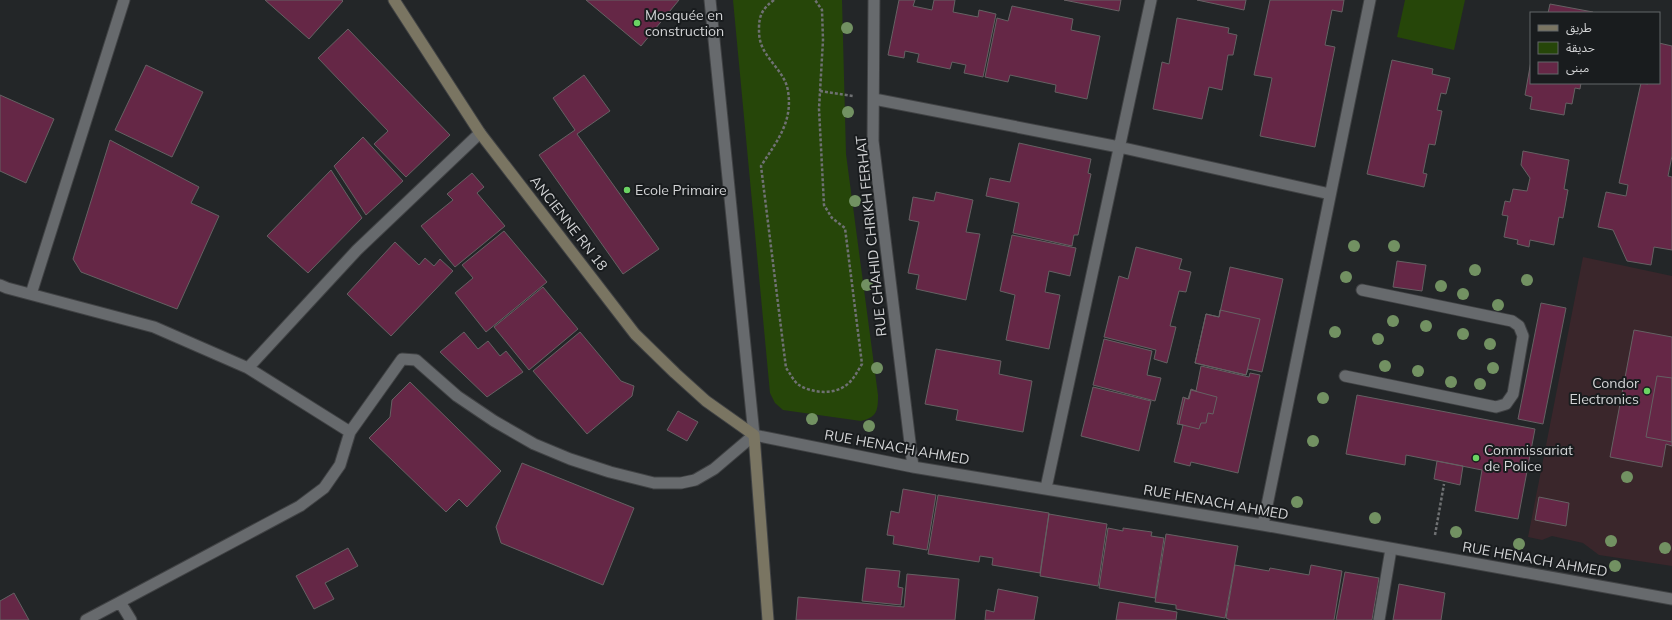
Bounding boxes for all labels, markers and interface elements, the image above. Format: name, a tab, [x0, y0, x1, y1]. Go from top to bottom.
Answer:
place label: Mosquée en construction	[645, 6, 724, 40]
legend	[1530, 12, 1660, 84]
marker: Mosquée en construction	[632, 18, 642, 28]
text: طريق	[1566, 20, 1592, 36]
text: حديقة	[1566, 40, 1595, 55]
text: مبنى	[1566, 60, 1589, 75]
street label: RUE CHAHID CHRIKH FERHAT	[851, 134, 891, 337]
street label: ANCIENNE RN 18	[526, 172, 612, 274]
place label: Ecole Primaire	[635, 181, 727, 199]
marker: Ecole Primaire	[622, 185, 632, 195]
place label: Condor Electronics	[1570, 374, 1640, 408]
marker: Condor Electronics	[1642, 386, 1652, 396]
street label: RUE HENACH AHMED	[823, 425, 971, 469]
place label: Commissariat de Police	[1484, 441, 1573, 475]
marker: Commissariat de Police	[1471, 453, 1481, 463]
street label: RUE HENACH AHMED	[1142, 480, 1290, 524]
street label: RUE HENACH AHMED	[1461, 537, 1609, 581]

